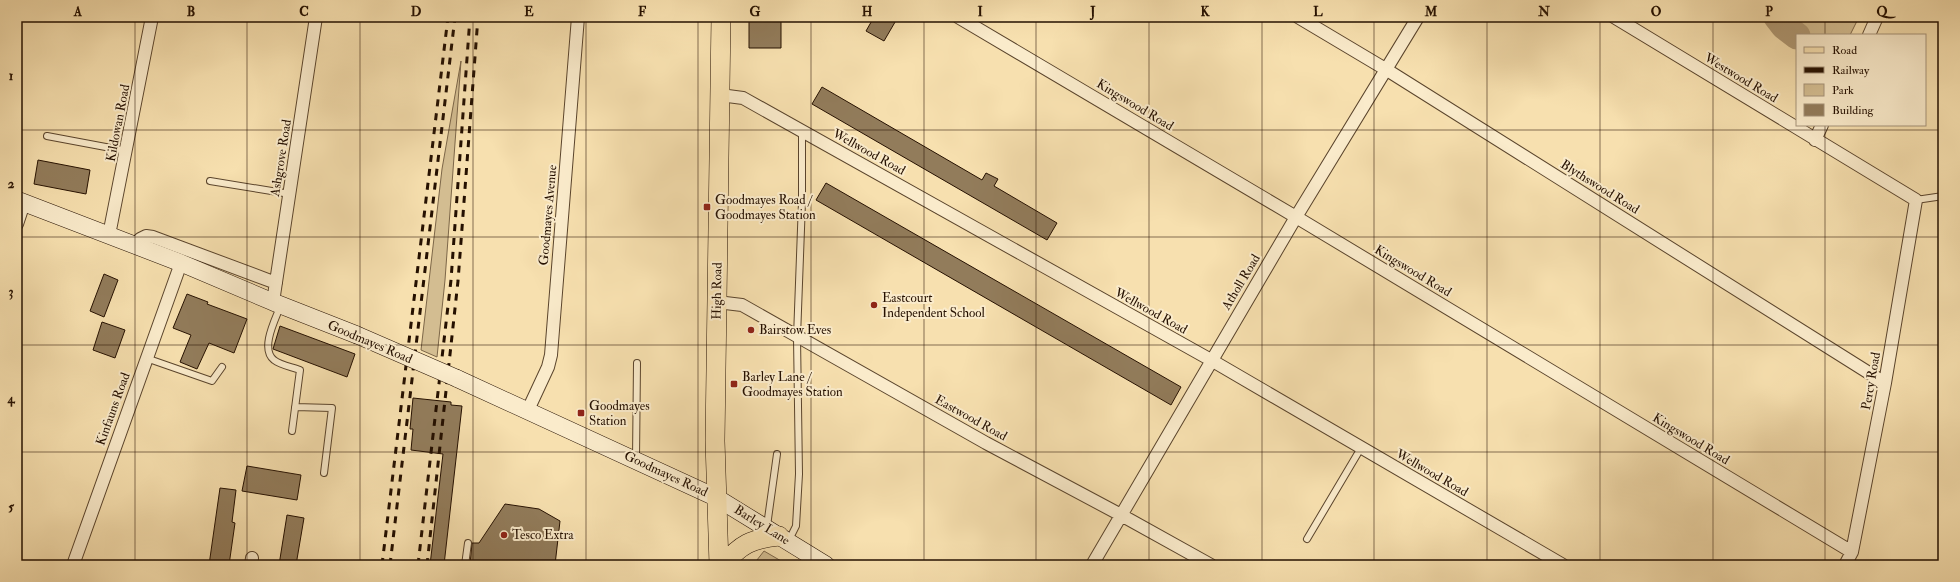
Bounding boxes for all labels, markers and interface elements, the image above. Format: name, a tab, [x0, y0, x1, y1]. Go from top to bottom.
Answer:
text: A	[73, 4, 83, 20]
text: B	[187, 4, 195, 20]
text: C	[299, 4, 309, 20]
text: D	[411, 4, 422, 20]
text: E	[524, 4, 534, 20]
text: F	[638, 4, 647, 20]
text: G	[750, 4, 761, 20]
text: H	[862, 4, 873, 20]
text: I	[977, 4, 983, 20]
text: J	[1089, 4, 1096, 21]
text: K	[1200, 4, 1210, 20]
text: L	[1313, 4, 1323, 20]
text: M	[1424, 4, 1438, 20]
text: N	[1537, 4, 1550, 20]
text: O	[1651, 4, 1662, 20]
text: P	[1765, 4, 1773, 20]
text: Q	[1877, 4, 1897, 20]
legend	[1796, 34, 1926, 126]
text: Road	[1832, 43, 1857, 58]
street label: Westwood Road	[1700, 49, 1781, 107]
text: Railway	[1832, 63, 1870, 78]
text: 1	[9, 68, 14, 84]
street label: Kingswood Road	[1094, 76, 1177, 135]
street label: Kildowan Road	[103, 82, 133, 163]
text: Park	[1832, 83, 1854, 98]
text: Building	[1832, 103, 1875, 118]
street label: Ashgrove Road	[267, 118, 295, 199]
street label: Wellwood Road	[829, 125, 909, 179]
street label: Blythswood Road	[1557, 156, 1643, 219]
street label: Goodmayes Avenue	[536, 163, 561, 266]
text: 2	[8, 176, 15, 192]
place label: Goodmayes Road / Goodmayes Station	[715, 192, 816, 224]
marker: Goodmayes Road / Goodmayes Station	[702, 202, 712, 212]
street label: Kingswood Road	[1372, 242, 1455, 301]
street label: Atholl Road	[1218, 251, 1264, 314]
street label: High Road	[709, 262, 726, 320]
text: 3	[9, 284, 14, 300]
street label: Wellwood Road	[1111, 284, 1191, 338]
place label: Eastcourt Independent School	[882, 290, 986, 322]
marker: Eastcourt Independent School	[869, 300, 879, 310]
street label: Goodmayes Road	[325, 317, 415, 368]
place label: Bairstow Eves	[759, 322, 832, 338]
marker: Bairstow Eves	[746, 325, 756, 335]
street label: Percy Road	[1858, 350, 1885, 411]
place label: Barley Lane / Goodmayes Station	[742, 369, 843, 401]
street label: Kinfauns Road	[92, 370, 134, 448]
marker: Barley Lane / Goodmayes Station	[729, 379, 739, 389]
text: 4	[6, 391, 15, 407]
street label: Eastwood Road	[932, 392, 1010, 445]
place label: Goodmayes Station	[589, 398, 650, 429]
marker: Goodmayes Station	[576, 408, 586, 418]
street label: Kingswood Road	[1650, 410, 1733, 469]
street label: Wellwood Road	[1392, 445, 1472, 500]
street label: Goodmayes Road	[621, 448, 711, 502]
text: 5	[8, 499, 14, 515]
street label: Barley Lane	[731, 502, 793, 550]
place label: Tesco Extra	[512, 527, 574, 543]
marker: Tesco Extra	[499, 530, 509, 540]

